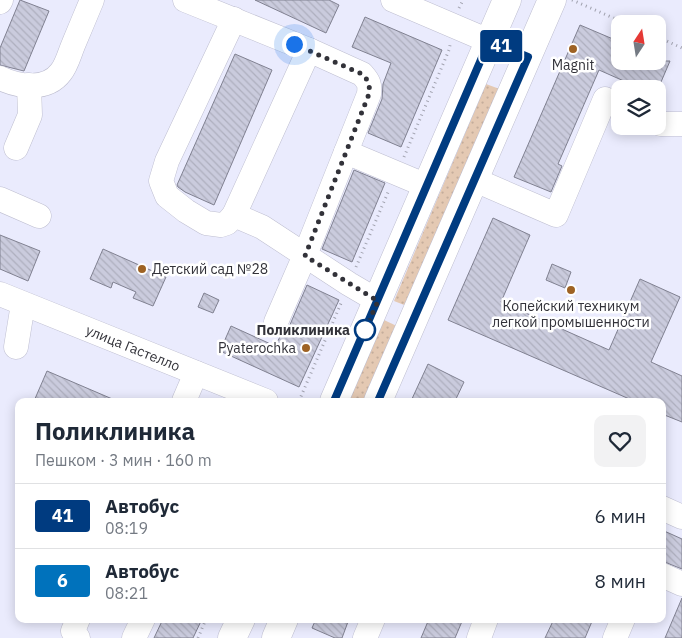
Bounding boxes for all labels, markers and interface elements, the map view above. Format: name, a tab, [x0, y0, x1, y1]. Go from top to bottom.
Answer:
north arrow	[611, 15, 666, 70]
map controls	[611, 15, 666, 135]
line badge: 41	[478, 30, 524, 62]
your location	[282, 32, 307, 57]
text: 41	[490, 34, 512, 57]
marker: Magnit	[567, 43, 579, 55]
place label: Magnit	[552, 56, 594, 74]
button: layers	[611, 80, 666, 135]
place label: Детский сад №28	[152, 260, 268, 278]
marker: Детский сад №28	[136, 263, 148, 275]
marker: Копейский техникум легкой промышенности	[565, 284, 577, 296]
place label: Копейский техникум легкой промышенности	[492, 297, 650, 331]
marker: Поликлиника	[354, 319, 376, 341]
street label: улица Гастелло	[83, 321, 183, 375]
place label: Поликлиника	[257, 321, 350, 339]
place label: Pyaterochka	[218, 339, 297, 357]
marker: Pyaterochka	[300, 342, 312, 354]
text: Поликлиника	[35, 415, 195, 447]
button: heart	[594, 415, 646, 467]
text: Пешком · 3 мин · 160 m	[35, 450, 212, 470]
text: Автобус	[105, 494, 179, 518]
text: 41	[52, 504, 73, 527]
text: 6 мин	[595, 504, 646, 528]
text: 08:19	[105, 518, 148, 538]
text: Автобус	[105, 559, 179, 583]
text: 6	[57, 569, 68, 592]
text: 8 мин	[595, 569, 646, 593]
text: 08:21	[105, 583, 148, 603]

